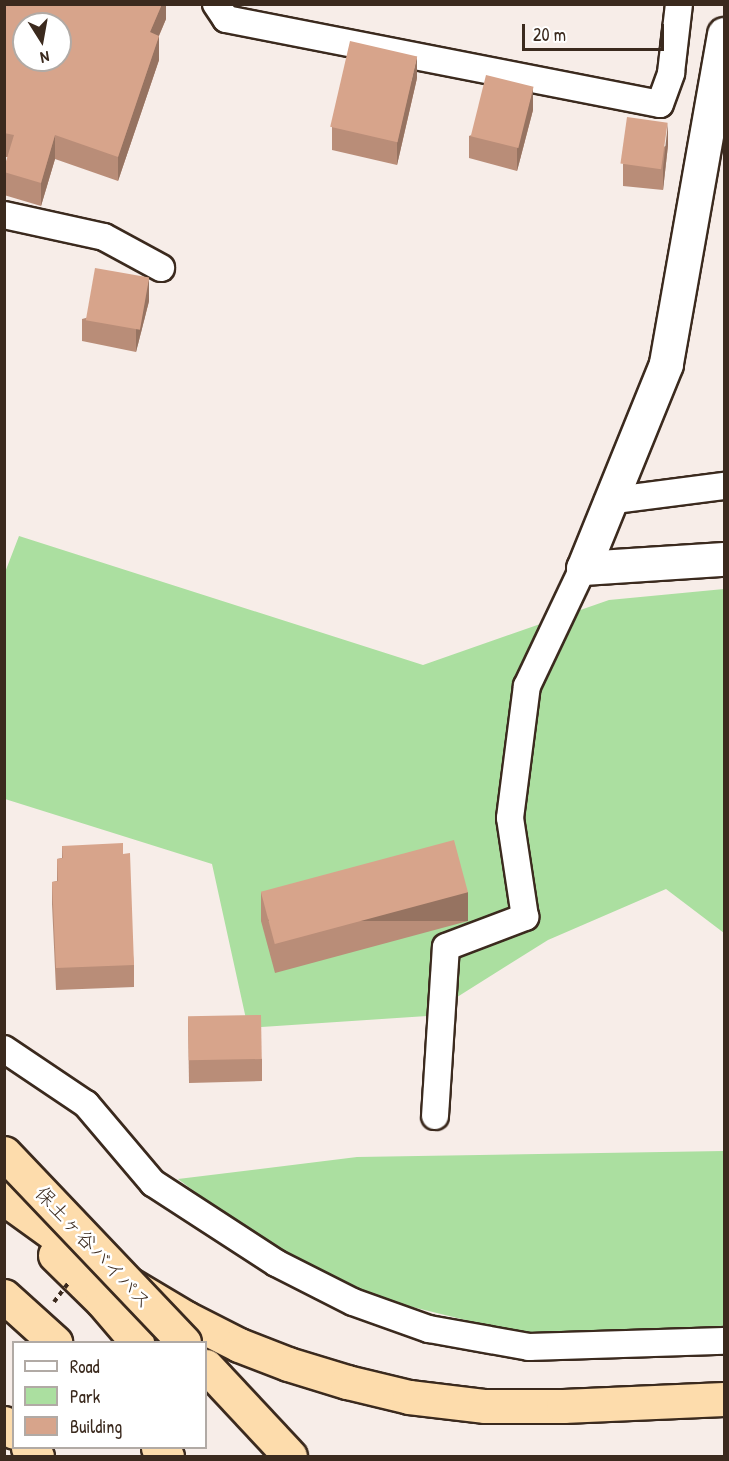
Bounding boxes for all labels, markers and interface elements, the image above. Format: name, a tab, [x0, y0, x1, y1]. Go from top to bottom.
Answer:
north arrow	[12, 12, 72, 72]
scale bar	[525, 12, 668, 50]
text: 20 m	[533, 22, 566, 47]
text: N	[39, 46, 51, 69]
street label: 保土ヶ谷バイパス	[31, 1180, 157, 1314]
legend	[12, 1341, 207, 1449]
text: Road	[70, 1354, 100, 1379]
text: Park	[70, 1384, 100, 1409]
text: Building	[70, 1414, 122, 1439]

